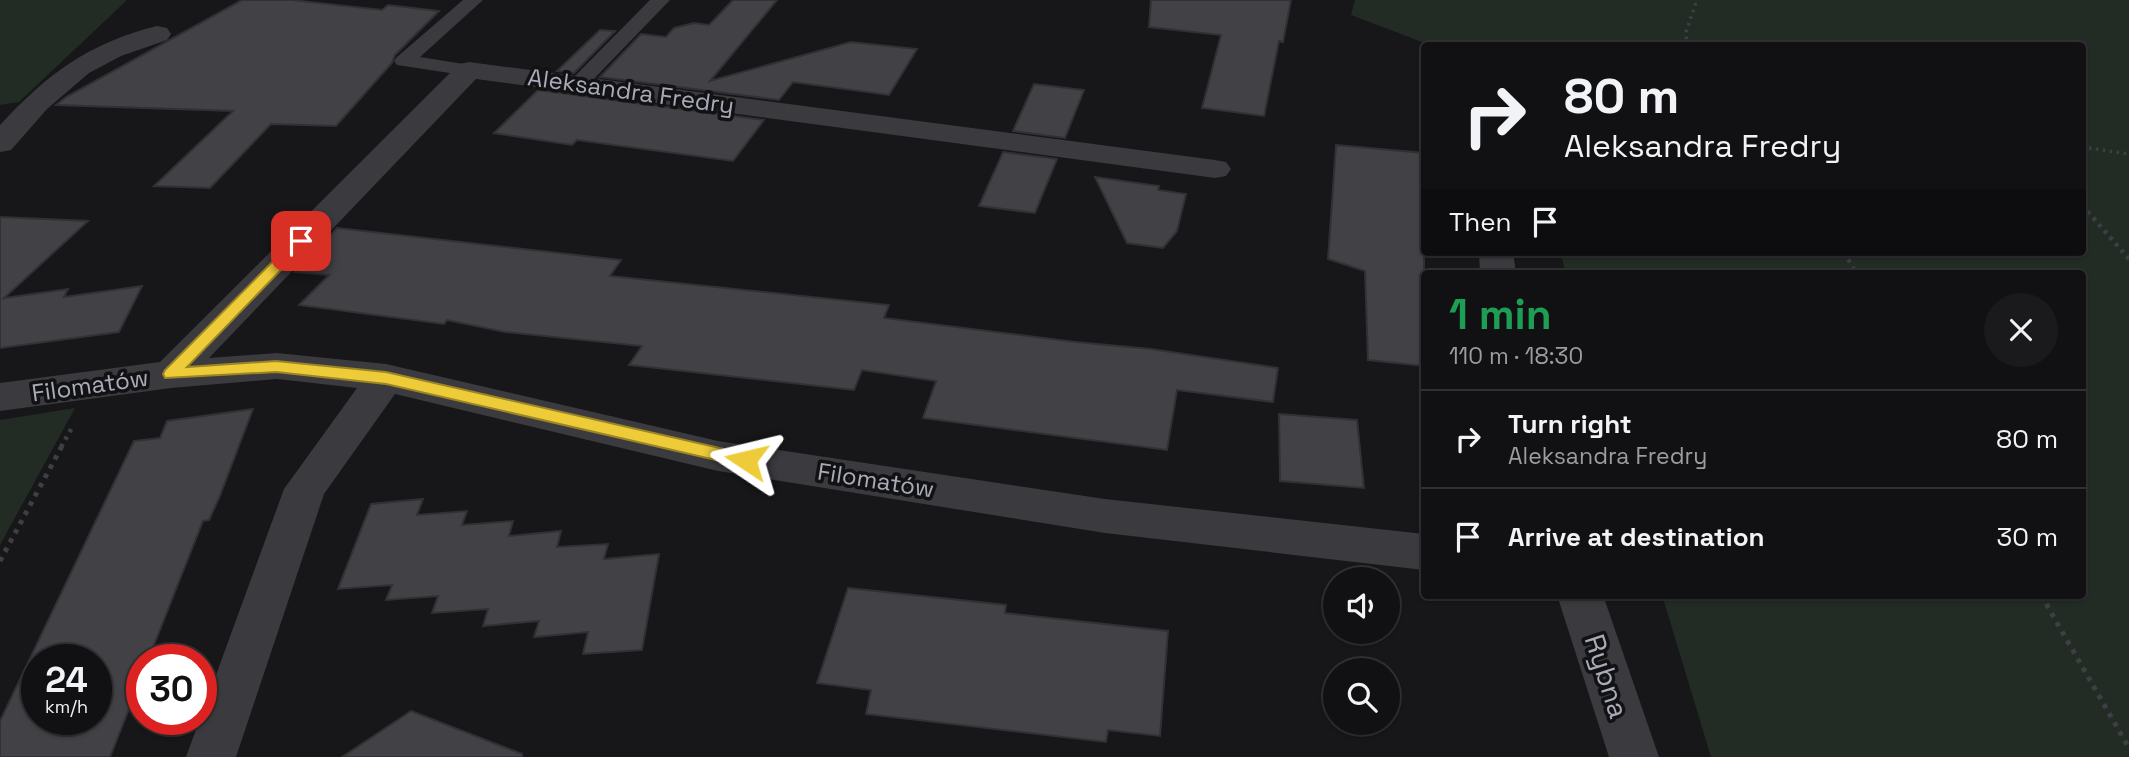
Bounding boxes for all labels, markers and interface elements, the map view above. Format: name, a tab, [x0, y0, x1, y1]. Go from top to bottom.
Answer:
street label: Aleksandra Fredry	[526, 61, 736, 121]
text: 80 m	[1564, 65, 1679, 127]
icon: right	[1449, 70, 1540, 161]
text: Aleksandra Fredry	[1564, 126, 1841, 166]
icon: arrive	[1526, 203, 1564, 241]
text: Then	[1449, 205, 1512, 239]
pin	[271, 211, 331, 271]
icon: arrive	[282, 222, 320, 260]
text: 1 min	[1449, 288, 1552, 341]
button: close	[1984, 293, 2058, 367]
text: 110 m · 18:30	[1449, 341, 1583, 371]
street label: Filomatów	[30, 361, 150, 409]
text: Turn right	[1508, 407, 1632, 441]
icon: right	[1449, 420, 1487, 458]
text: 80 m	[1996, 422, 2058, 456]
position arrow	[709, 423, 783, 497]
text: Aleksandra Fredry	[1508, 441, 1707, 471]
street label: Filomatów	[815, 455, 937, 505]
icon: arrive	[1449, 518, 1487, 556]
text: Arrive at destination	[1508, 520, 1765, 554]
text: 30 m	[1997, 520, 2058, 554]
map controls	[1323, 567, 1400, 735]
button: sound	[1323, 567, 1400, 644]
street label: Rybna	[1577, 629, 1637, 723]
speed limit sign: 30	[126, 644, 217, 735]
text: 24	[45, 658, 88, 702]
button: search	[1323, 658, 1400, 735]
text: km/h	[45, 695, 88, 718]

